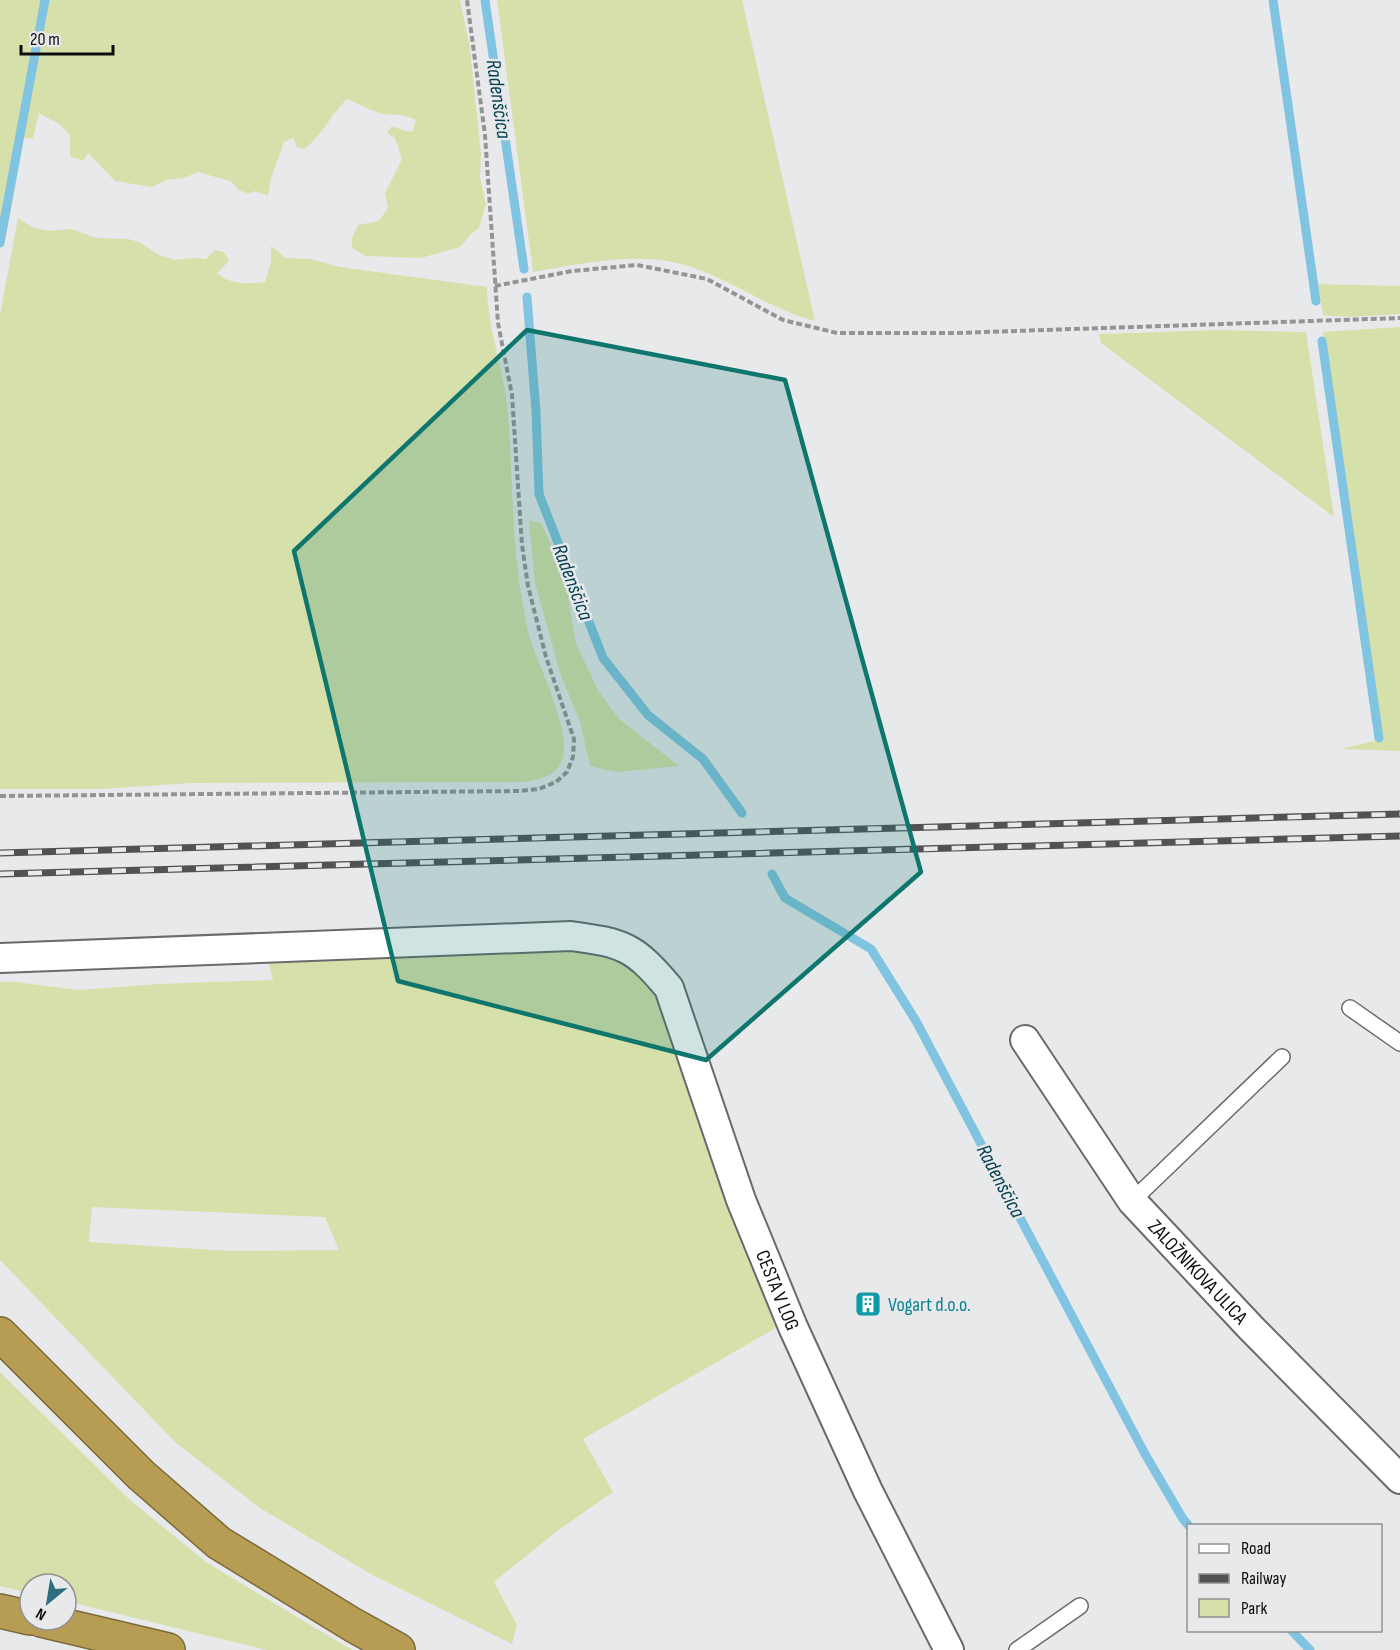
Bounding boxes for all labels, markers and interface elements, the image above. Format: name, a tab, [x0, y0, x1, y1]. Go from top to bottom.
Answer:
scale bar	[21, 18, 112, 56]
text: 20 m	[30, 29, 60, 50]
water label: Radenščica	[481, 58, 516, 141]
water label: Radenščica	[547, 541, 599, 624]
water label: Radenščica	[971, 1140, 1030, 1223]
street label: ZALOŽNIKOVA ULICA	[1143, 1215, 1252, 1330]
street label: CESTA V LOG	[750, 1247, 804, 1334]
building icon: Vogart d.o.o.	[853, 1289, 883, 1319]
place label: Vogart d.o.o.	[888, 1293, 971, 1317]
legend	[1187, 1524, 1382, 1632]
text: Road	[1241, 1538, 1271, 1559]
text: Railway	[1241, 1568, 1286, 1589]
north arrow	[18, 1572, 78, 1632]
text: Park	[1241, 1598, 1267, 1619]
text: N	[33, 1603, 50, 1624]

